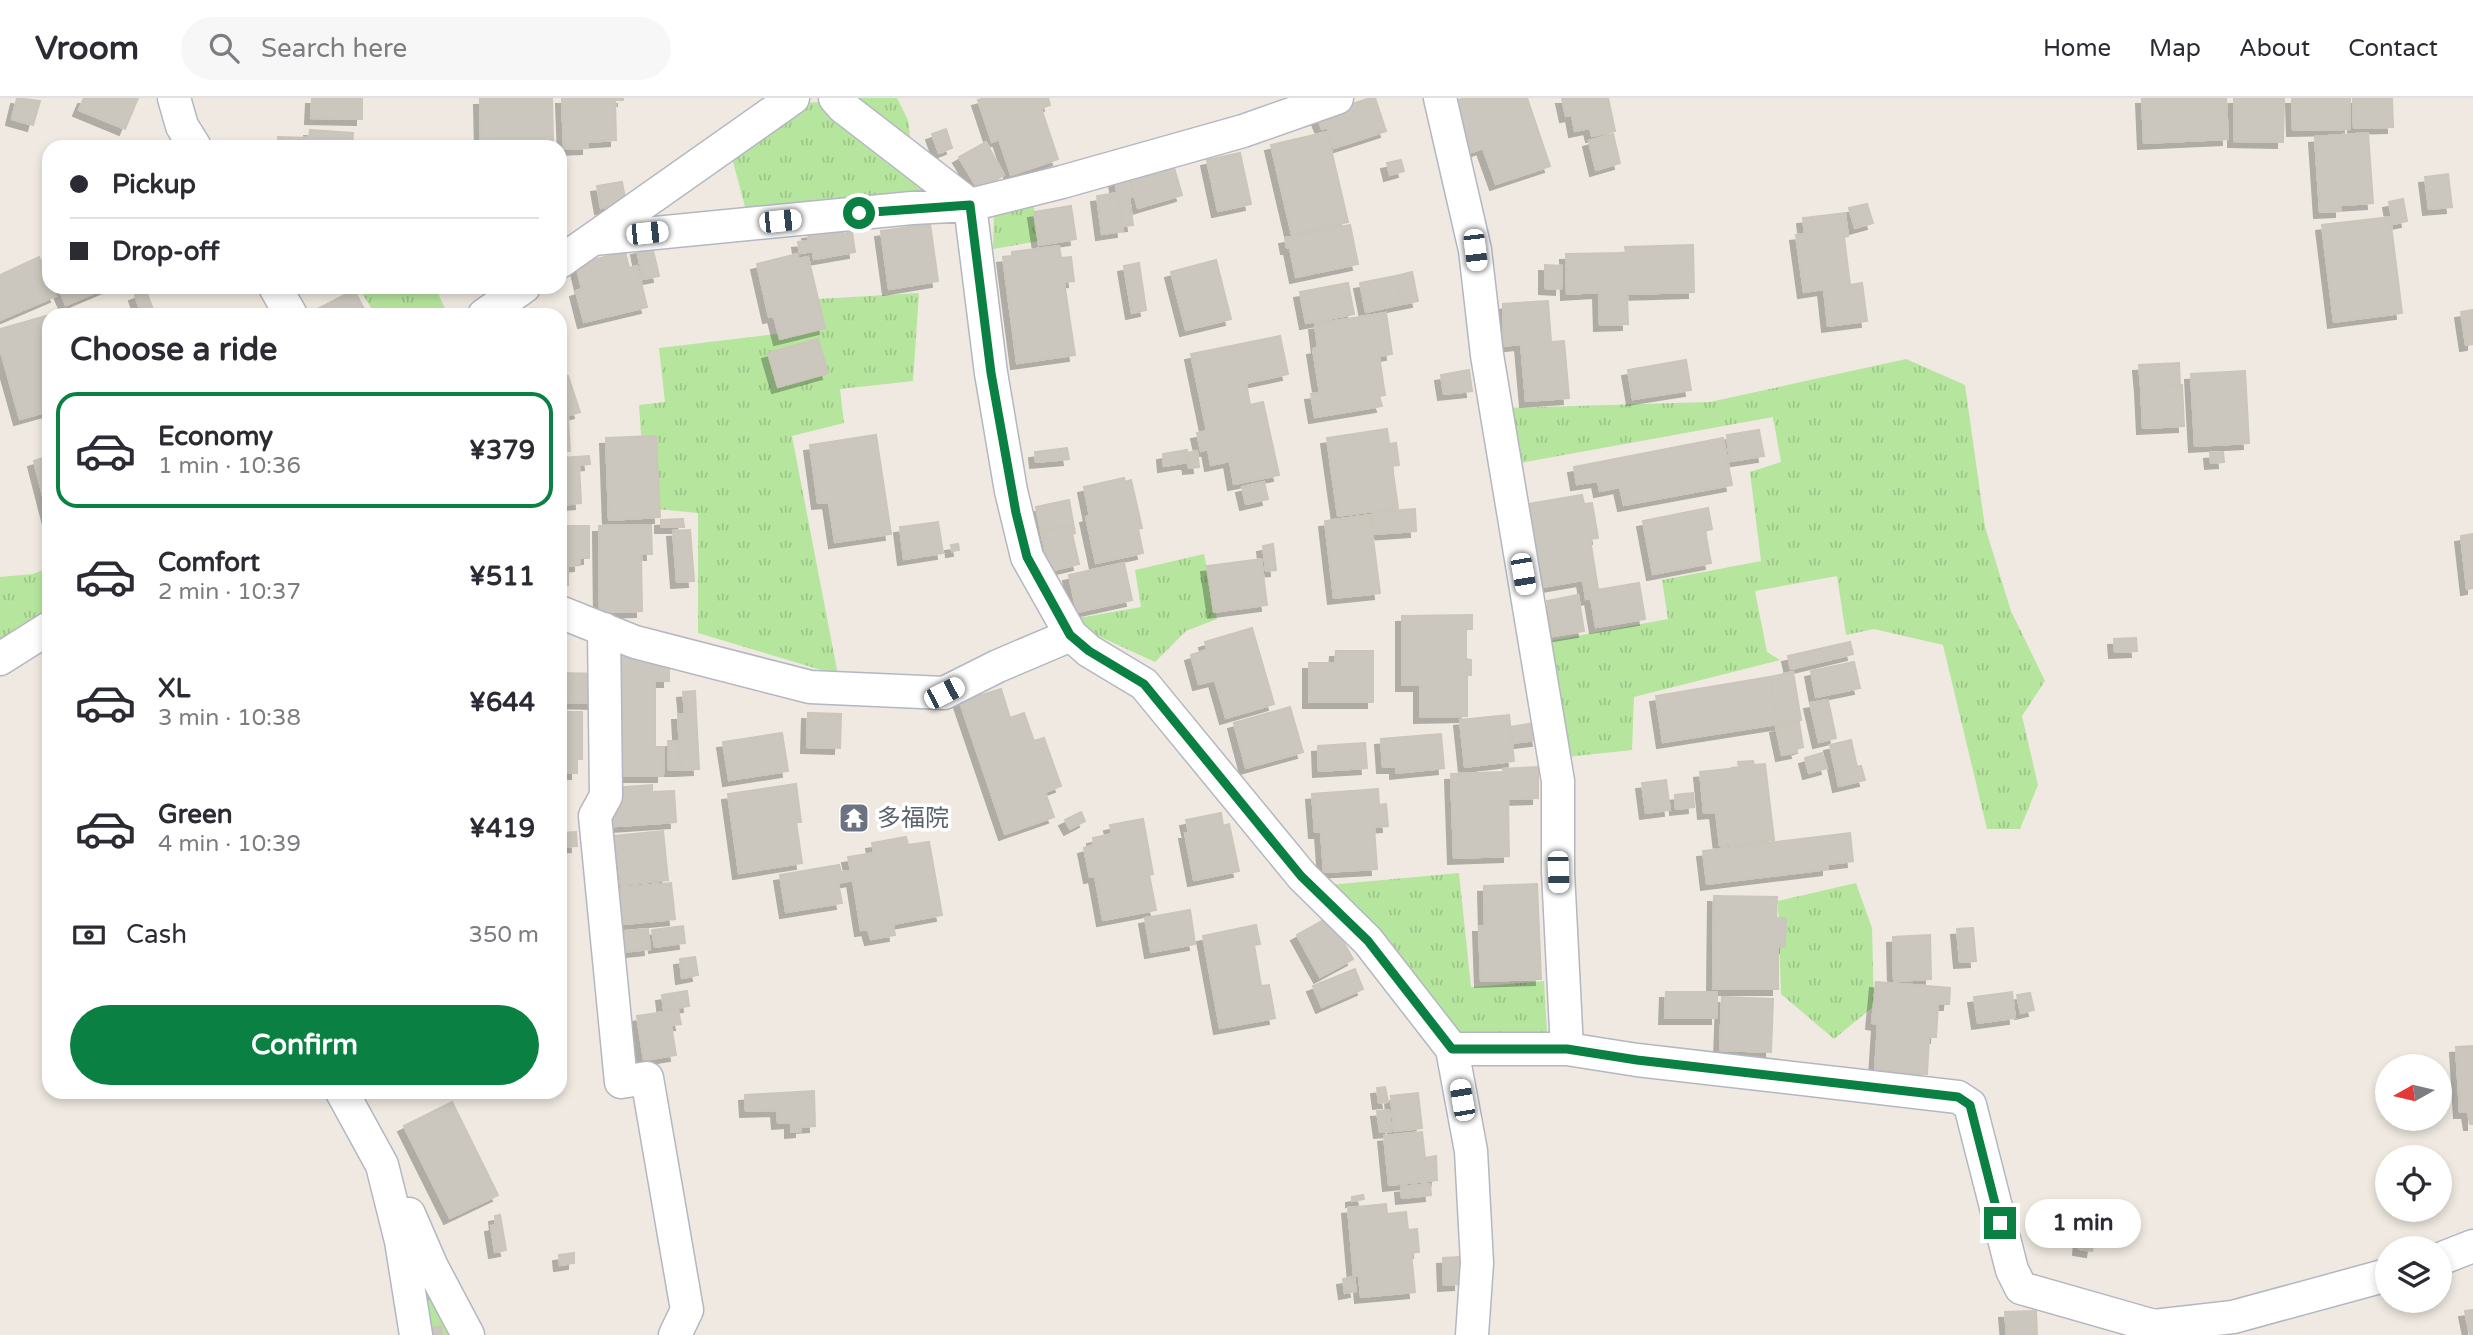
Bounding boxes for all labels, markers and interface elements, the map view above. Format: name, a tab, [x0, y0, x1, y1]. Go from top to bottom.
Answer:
search box	[181, 17, 671, 80]
text: Vroom	[35, 29, 139, 68]
icon: search	[205, 29, 243, 67]
text: Search here	[261, 33, 407, 64]
text: Home	[2043, 34, 2111, 63]
text: Map	[2149, 34, 2201, 63]
text: About	[2239, 34, 2310, 63]
text: Contact	[2348, 34, 2438, 63]
text: Pickup	[112, 169, 196, 200]
route start	[843, 197, 875, 229]
car	[759, 208, 802, 234]
car	[626, 220, 669, 246]
car	[1463, 228, 1488, 272]
text: Drop-off	[112, 236, 219, 267]
text: Choose a ride	[70, 331, 277, 369]
icon: car	[74, 419, 137, 482]
text: Economy	[158, 421, 273, 452]
text: ¥379	[469, 435, 535, 466]
text: 1 min · 10:36	[158, 452, 301, 480]
icon: car	[74, 545, 137, 608]
text: Comfort	[158, 547, 260, 578]
car	[1510, 551, 1537, 597]
text: ¥511	[469, 561, 535, 592]
text: 2 min · 10:37	[158, 578, 301, 606]
icon: car	[74, 671, 137, 734]
text: XL	[158, 673, 190, 704]
car	[921, 674, 968, 712]
text: ¥644	[469, 687, 535, 718]
text: 3 min · 10:38	[158, 704, 301, 732]
icon: car	[74, 797, 137, 860]
text: Green	[158, 799, 233, 830]
temple icon: 多福院	[837, 801, 871, 835]
place label: 多福院	[877, 804, 949, 833]
text: ¥419	[469, 813, 535, 844]
text: 4 min · 10:39	[158, 830, 301, 858]
car	[1547, 851, 1570, 893]
icon: cash	[70, 916, 108, 954]
text: Cash	[126, 919, 187, 950]
text: 350 m	[469, 921, 539, 949]
button: Confirm	[70, 1005, 539, 1085]
north arrow	[2375, 1054, 2452, 1130]
map controls	[2375, 1054, 2452, 1313]
car	[1449, 1077, 1476, 1123]
button: locate	[2375, 1145, 2452, 1222]
callout: 1 min	[2024, 1198, 2140, 1248]
route end	[1984, 1207, 2016, 1239]
text: 1 min	[2052, 1209, 2114, 1237]
button: layers	[2375, 1236, 2452, 1313]

